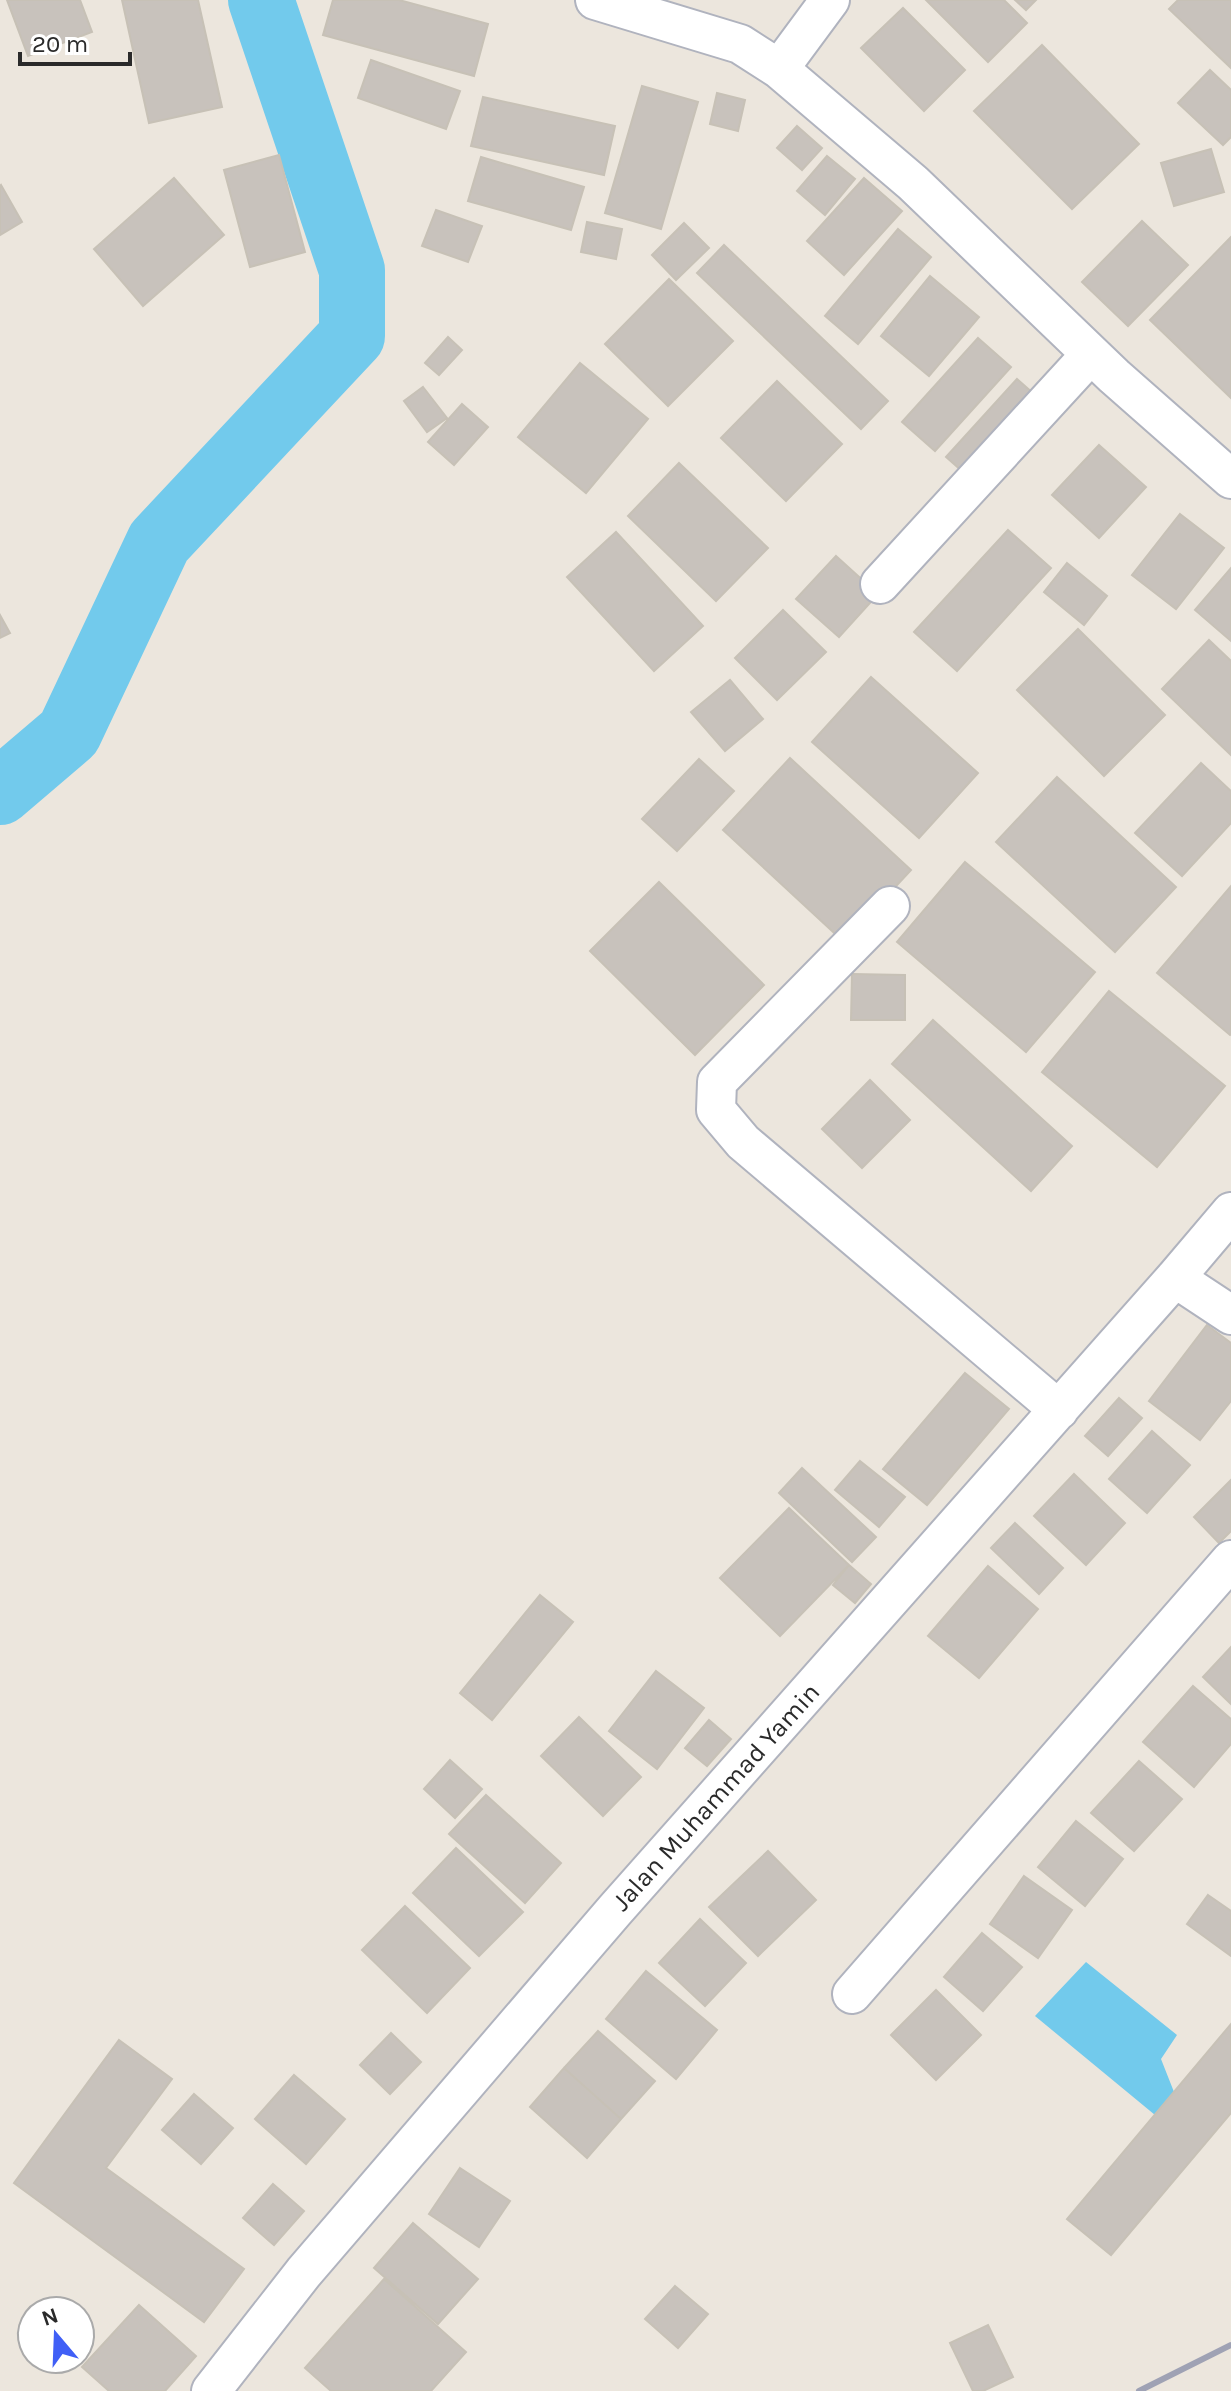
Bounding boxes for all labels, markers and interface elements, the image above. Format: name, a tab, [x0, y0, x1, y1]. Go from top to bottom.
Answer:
scale bar	[20, 16, 130, 66]
text: 20 m	[32, 30, 88, 58]
street label: Jalan Muhammad Yamin	[606, 1677, 826, 1917]
north arrow	[16, 2295, 96, 2375]
text: N	[38, 2302, 62, 2332]

